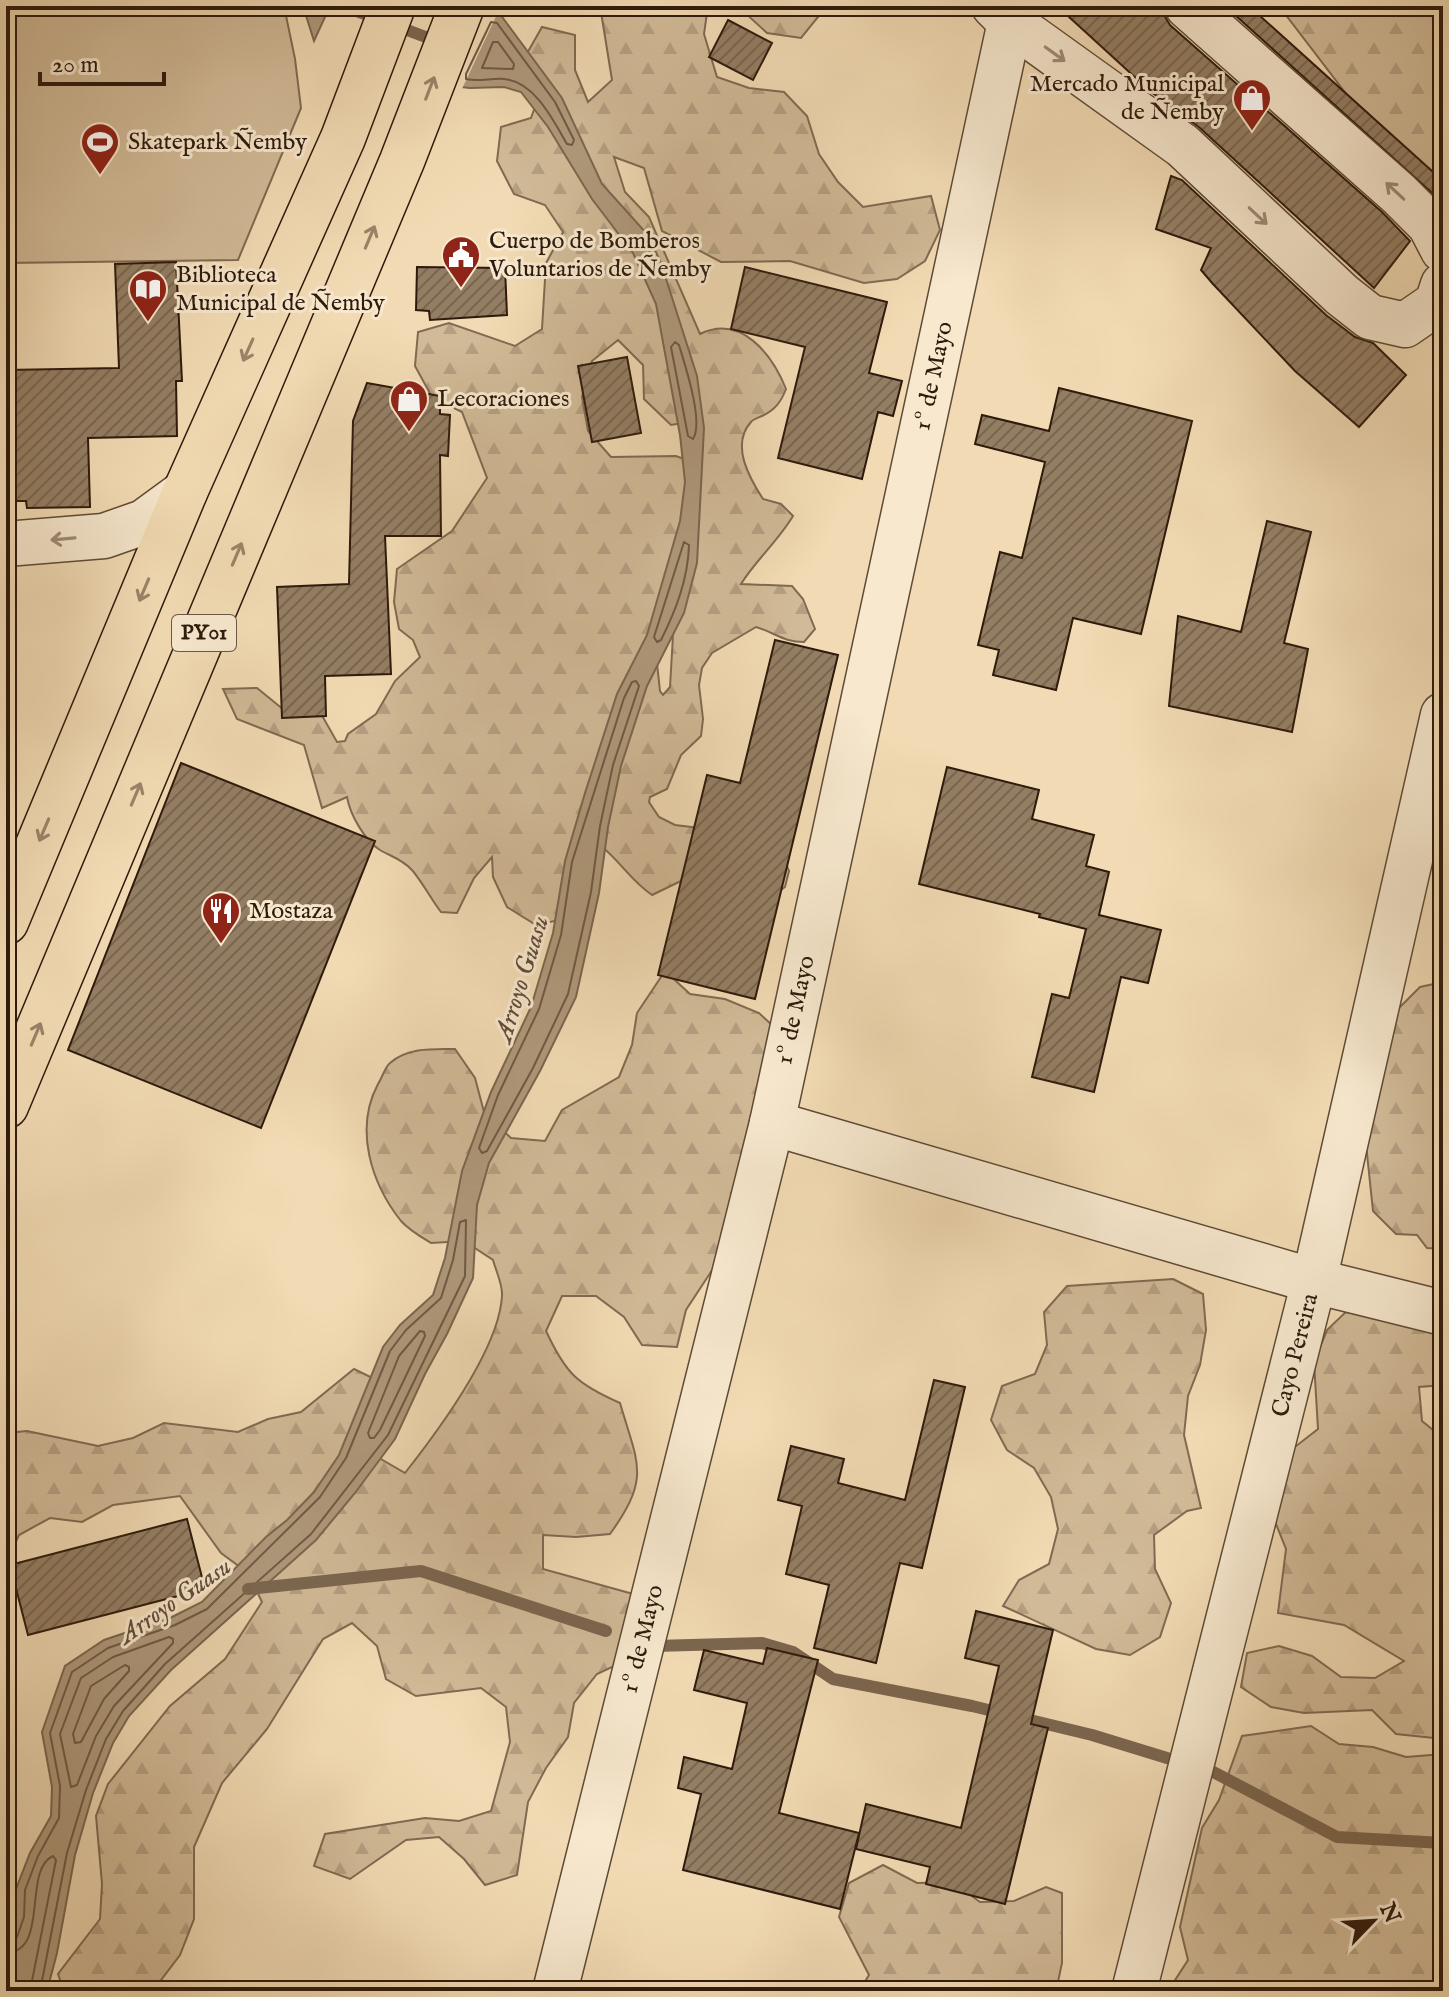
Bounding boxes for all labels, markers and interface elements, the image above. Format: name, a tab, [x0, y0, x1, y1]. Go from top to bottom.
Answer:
scale bar	[40, 36, 164, 86]
one-way arrow	[1044, 46, 1066, 62]
text: 20 m	[52, 50, 99, 81]
place label: Mercado Municipal de Ñemby	[1030, 69, 1224, 128]
one-way arrow	[424, 76, 438, 101]
shop icon: Mercado Municipal de Ñemby	[1231, 77, 1273, 132]
sports icon: Skatepark Ñemby	[79, 121, 121, 176]
place label: Skatepark Ñemby	[128, 127, 307, 158]
one-way arrow	[1385, 182, 1405, 200]
one-way arrow	[1247, 207, 1267, 225]
one-way arrow	[363, 225, 378, 250]
place label: Cuerpo de Bomberos Voluntarios de Ñemby	[488, 226, 711, 285]
public building icon: Cuerpo de Bomberos Voluntarios de Ñemby	[440, 234, 482, 289]
place label: Biblioteca Municipal de Ñemby	[176, 260, 385, 319]
library icon: Biblioteca Municipal de Ñemby	[127, 268, 169, 323]
street label: 1º de Mayo	[907, 319, 961, 433]
one-way arrow	[240, 338, 255, 362]
shop icon: Lecoraciones	[388, 378, 430, 433]
place label: Lecoraciones	[437, 384, 569, 415]
one-way arrow	[50, 532, 77, 547]
one-way arrow	[230, 542, 245, 567]
one-way arrow	[136, 577, 150, 602]
road number: PY01	[172, 615, 236, 651]
one-way arrow	[130, 782, 145, 807]
one-way arrow	[36, 817, 51, 842]
restaurant icon: Mostaza	[200, 890, 242, 945]
place label: Mostaza	[249, 896, 333, 927]
water label: Arroyo Guasu	[486, 912, 557, 1049]
street label: 1º de Mayo	[769, 953, 823, 1067]
one-way arrow	[30, 1022, 45, 1047]
street label: Cayo Pereira	[1265, 1289, 1326, 1420]
water label: Arroyo Guasu	[110, 1550, 238, 1654]
street label: 1º de Mayo	[615, 1582, 671, 1696]
north arrow	[1333, 1881, 1413, 1961]
text: N	[1372, 1898, 1406, 1928]

